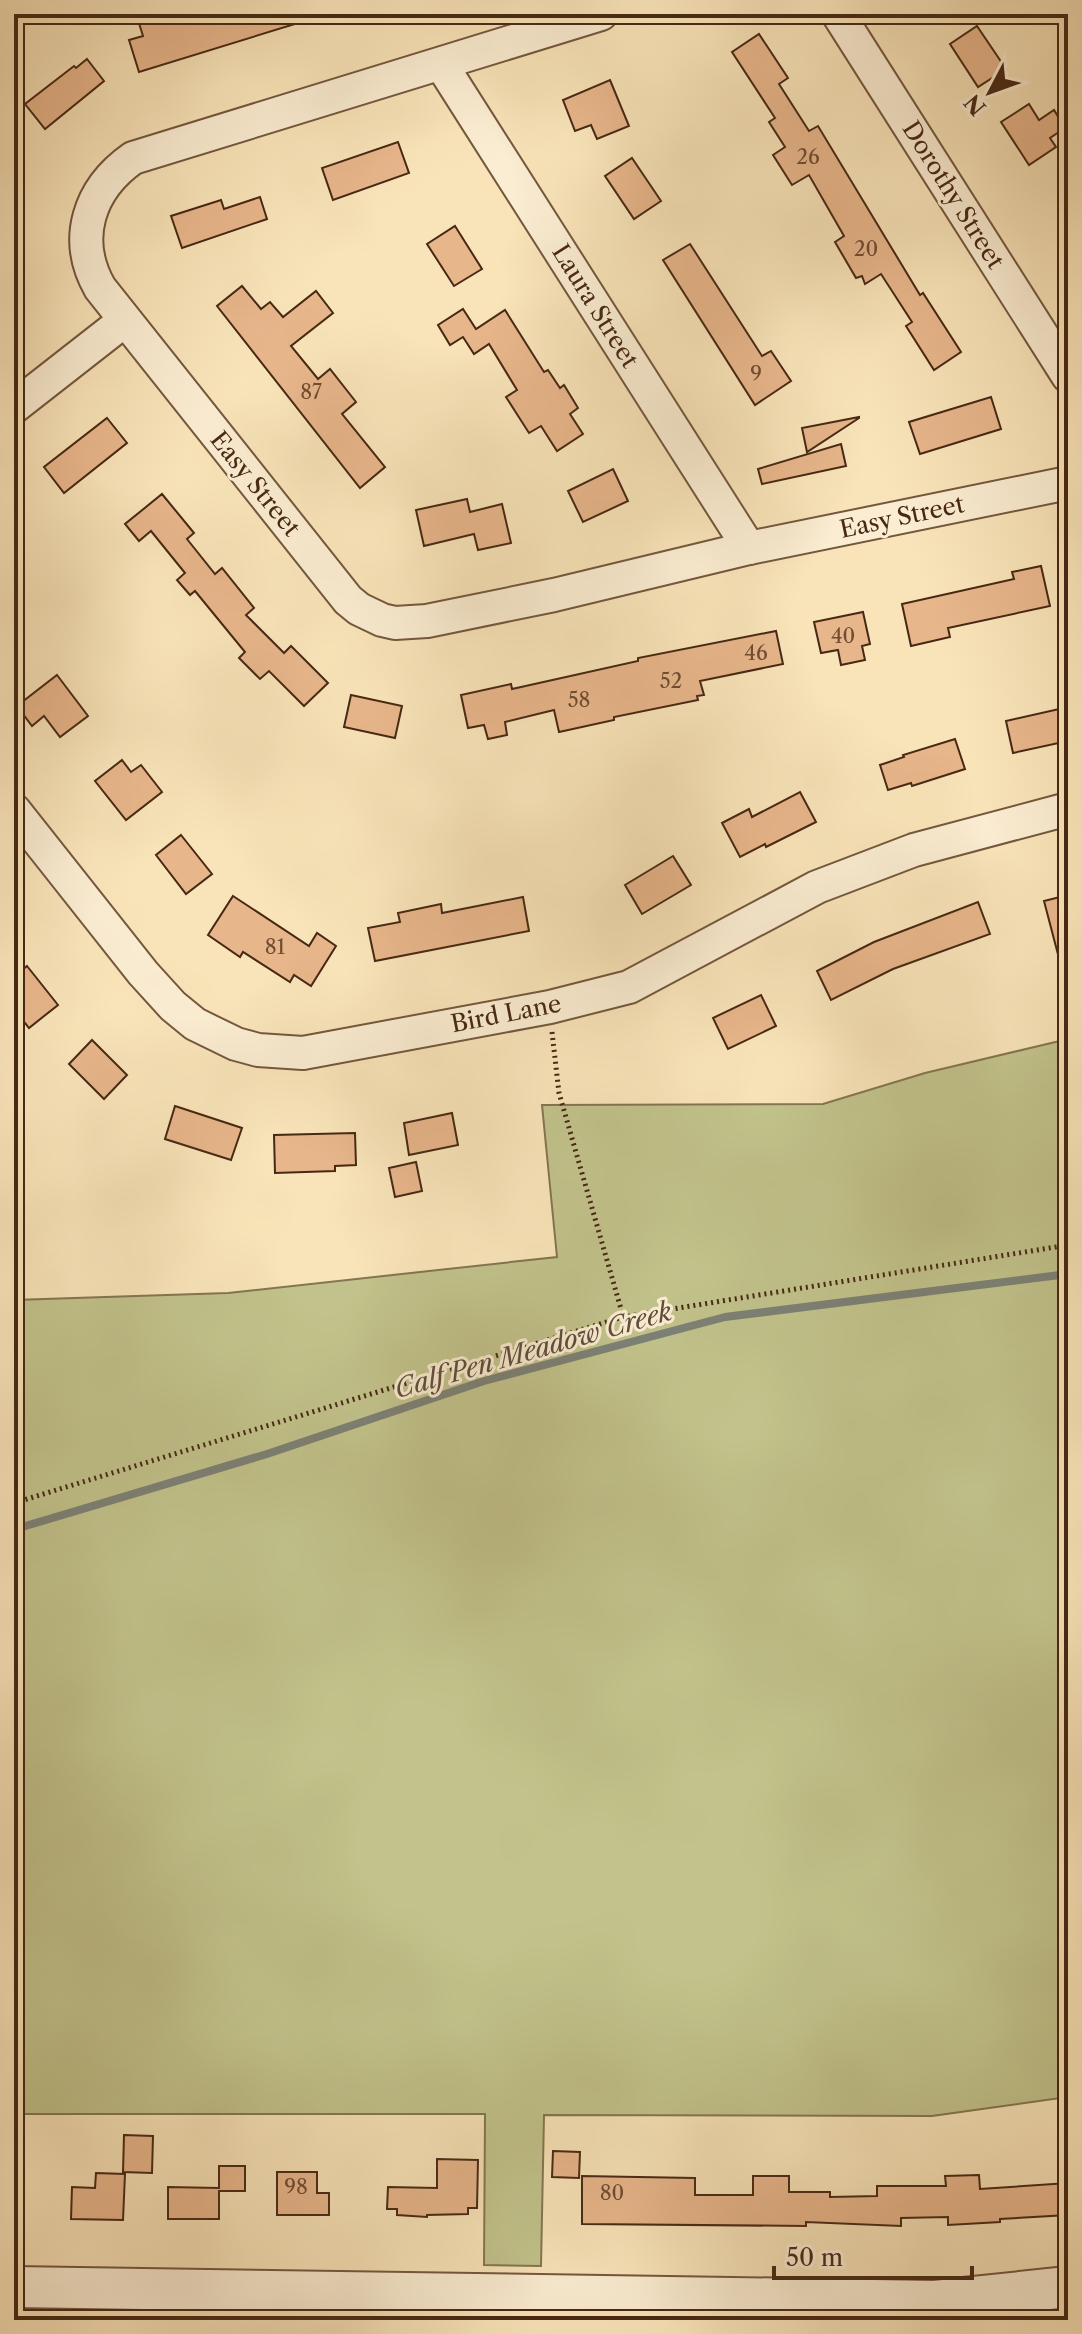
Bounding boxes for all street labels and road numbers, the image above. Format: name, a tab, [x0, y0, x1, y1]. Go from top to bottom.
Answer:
street label: Dorothy Street	[896, 116, 1011, 274]
street label: Laura Street	[546, 239, 645, 373]
street label: Easy Street	[204, 425, 307, 542]
street label: Easy Street	[837, 489, 967, 544]
street label: Bird Lane	[448, 989, 563, 1038]

